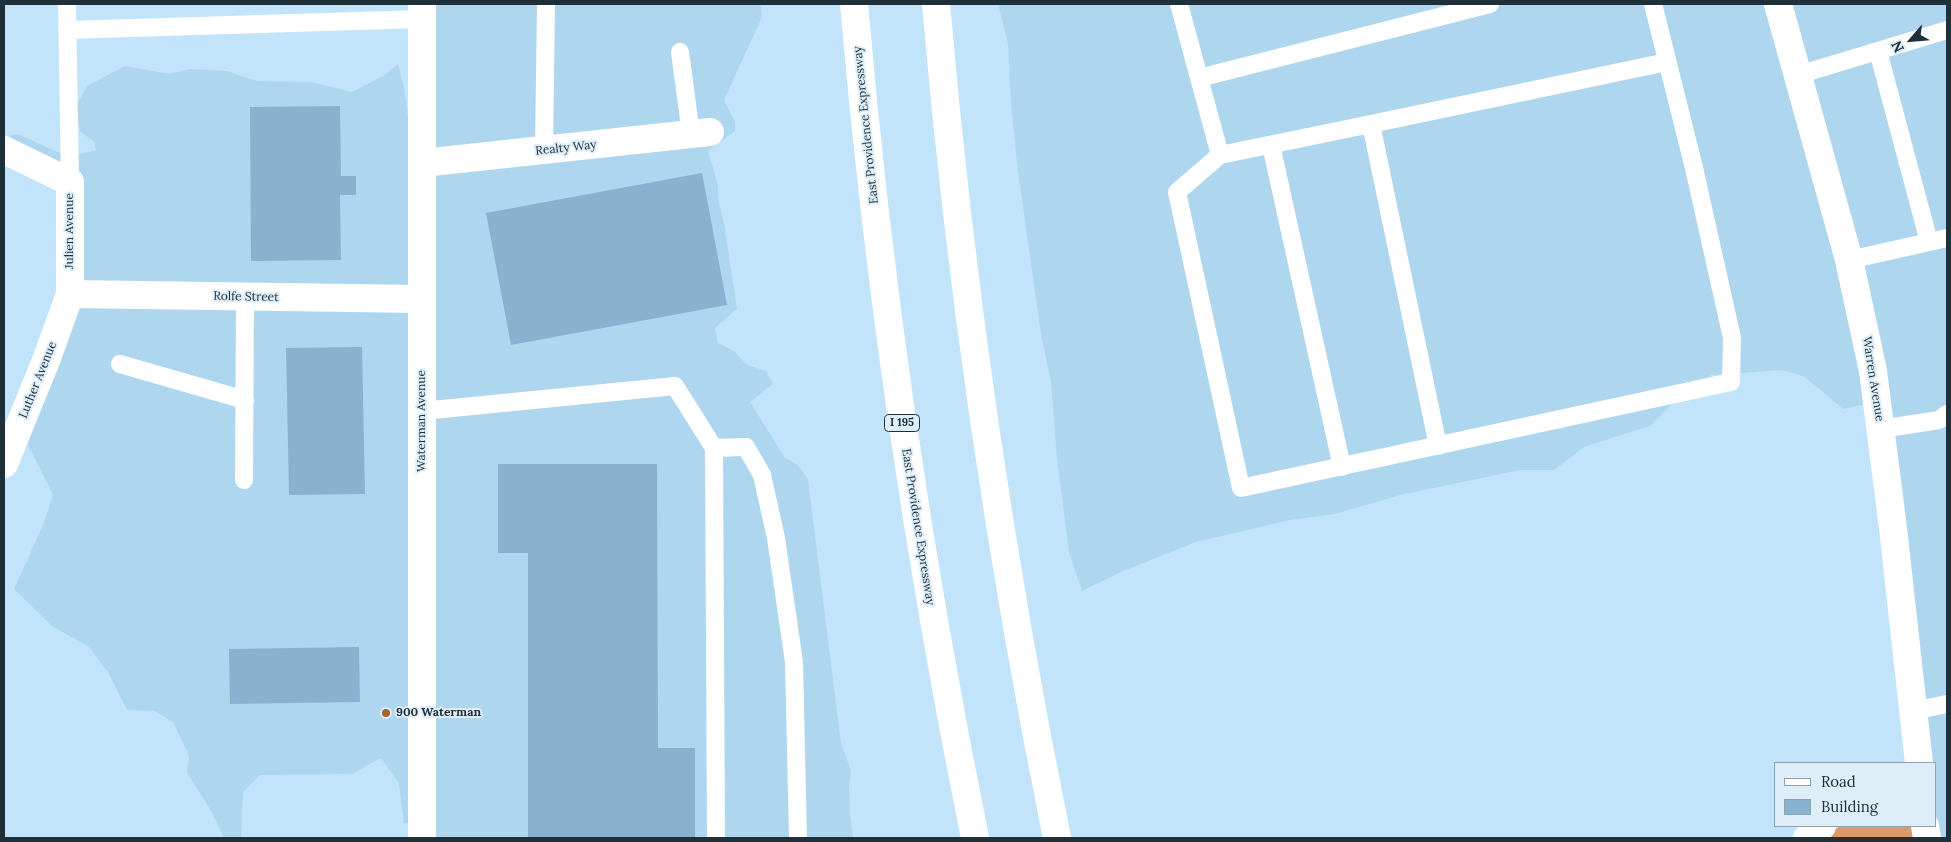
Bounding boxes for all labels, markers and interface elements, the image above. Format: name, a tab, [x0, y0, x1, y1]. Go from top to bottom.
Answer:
north arrow	[1886, 15, 1936, 65]
text: N	[1887, 38, 1908, 56]
street label: East Providence Expressway	[851, 46, 881, 204]
street label: Realty Way	[535, 138, 597, 158]
street label: Julien Avenue	[63, 193, 77, 269]
street label: Rolfe Street	[213, 289, 279, 305]
street label: Warren Avenue	[1859, 336, 1887, 422]
street label: Luther Avenue	[16, 340, 60, 420]
street label: Waterman Avenue	[415, 370, 429, 472]
road number: I 195	[884, 414, 920, 432]
street label: East Providence Expressway	[899, 448, 937, 606]
place label: 900 Waterman	[396, 706, 481, 720]
marker: 900 Waterman	[380, 707, 392, 719]
legend	[1774, 762, 1936, 827]
text: Road	[1821, 772, 1856, 791]
text: Building	[1821, 797, 1878, 816]

